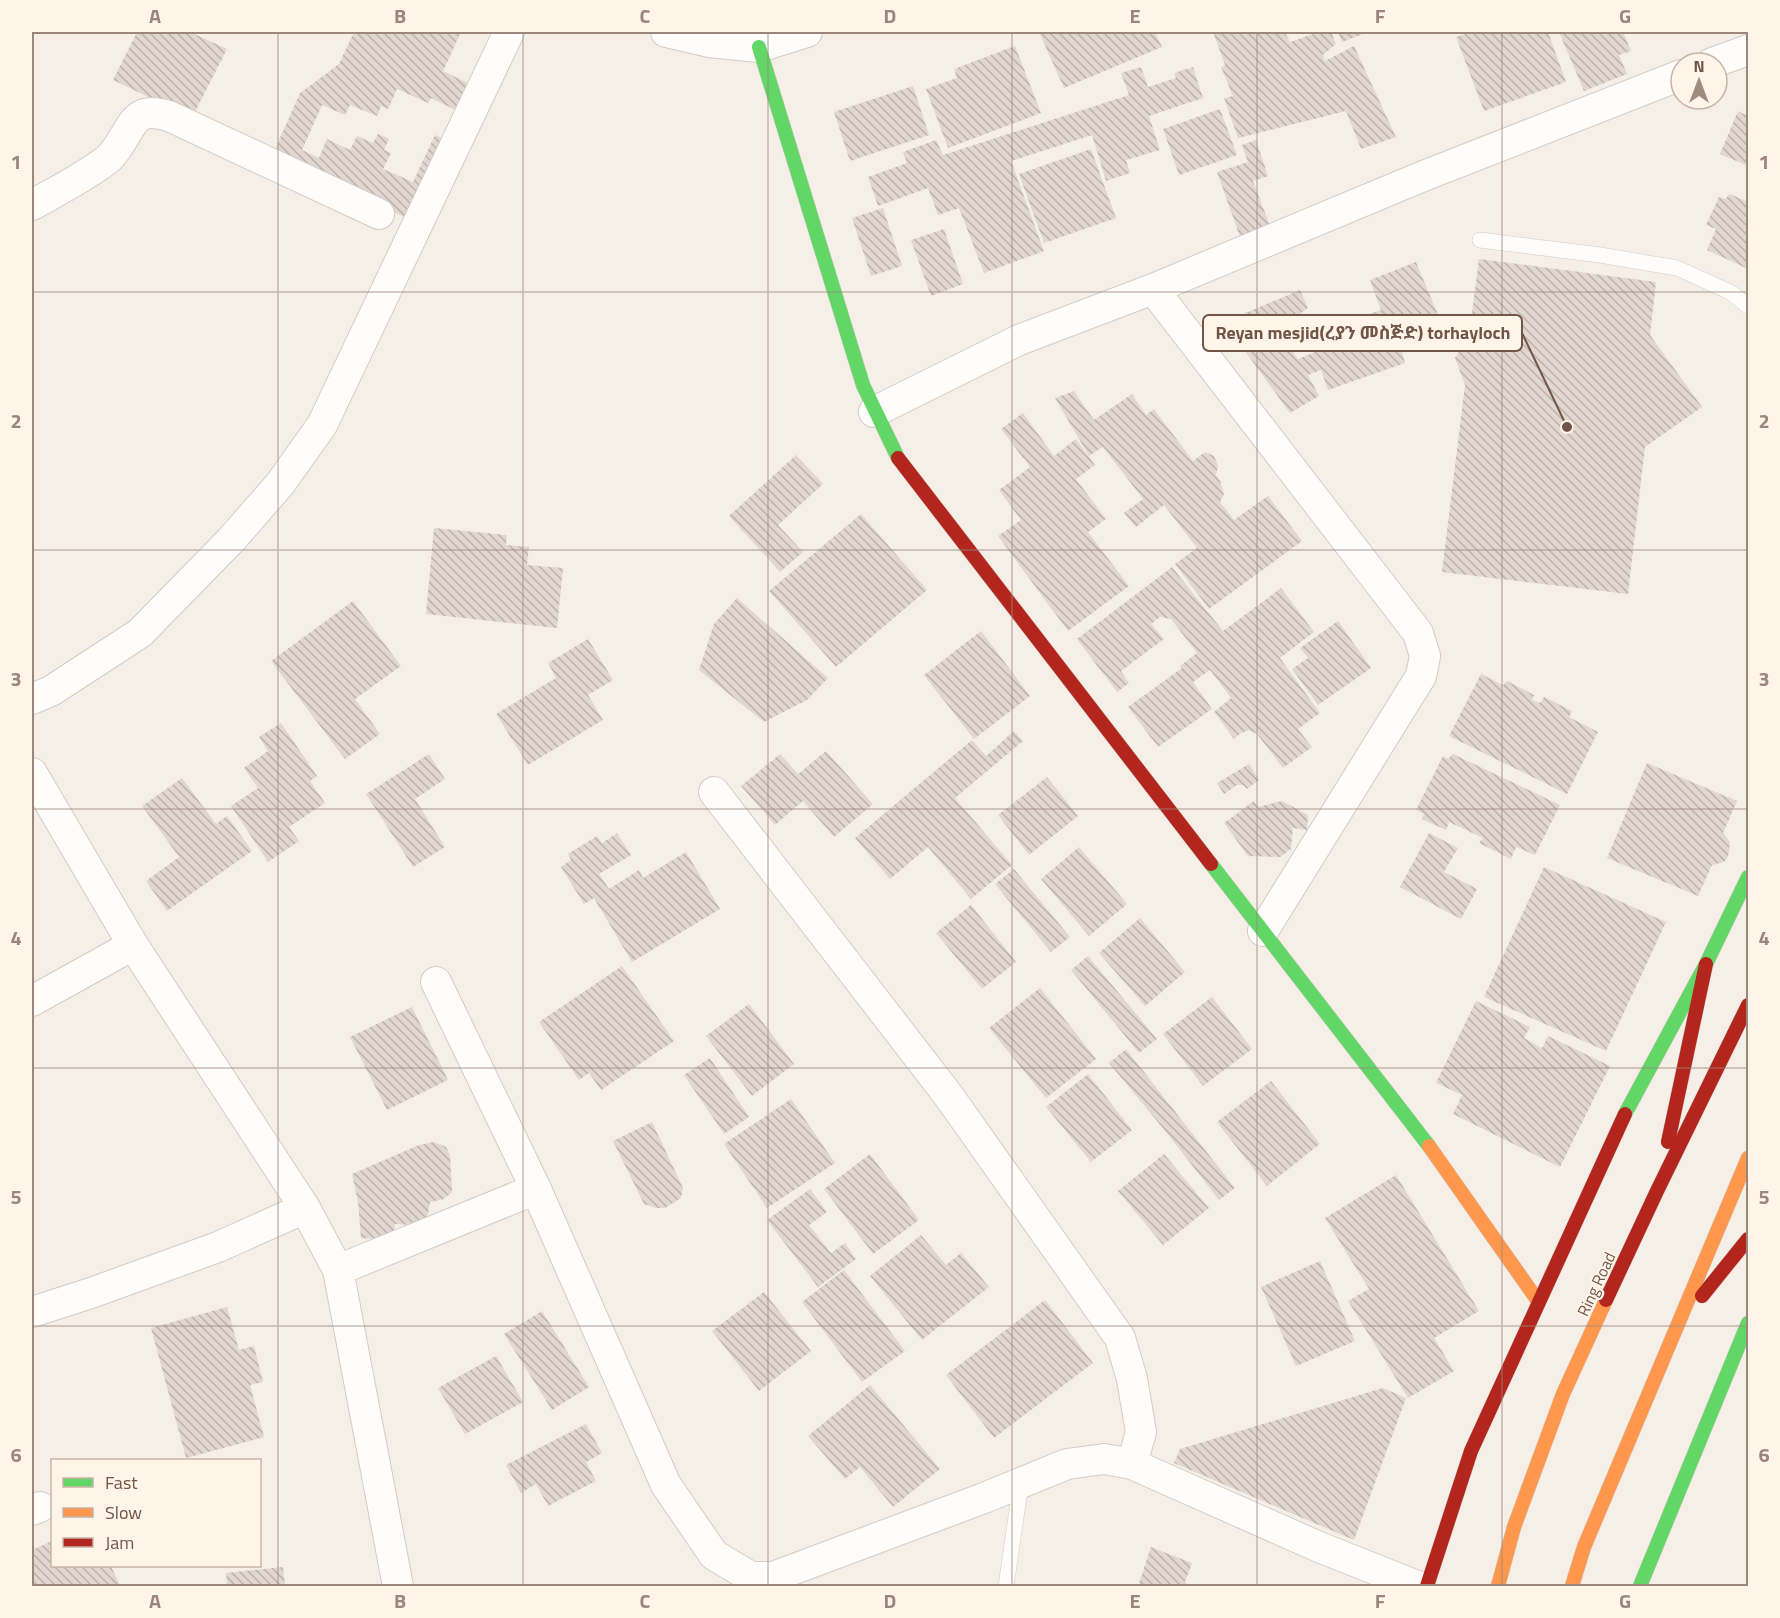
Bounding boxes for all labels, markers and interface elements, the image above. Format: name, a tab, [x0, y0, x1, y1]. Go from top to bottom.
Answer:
text: A	[149, 0, 161, 31]
text: B	[394, 0, 406, 31]
text: C	[640, 0, 651, 31]
text: D	[884, 0, 896, 31]
text: E	[1129, 0, 1141, 31]
text: F	[1375, 0, 1386, 31]
text: G	[1619, 0, 1631, 31]
north arrow	[1669, 51, 1729, 111]
text: N	[1693, 54, 1705, 78]
text: 1	[10, 146, 22, 177]
text: 1	[1758, 146, 1770, 177]
callout: Reyan mesjid(ረያን መስጅድ) torhayloch	[1203, 315, 1522, 351]
text: Reyan mesjid(ረያን መስጅድ) torhayloch	[1215, 319, 1511, 346]
text: 2	[10, 405, 22, 436]
text: 2	[1758, 405, 1770, 436]
text: 3	[10, 663, 22, 694]
text: 3	[1758, 663, 1770, 694]
text: 4	[10, 922, 22, 953]
text: 4	[1758, 922, 1770, 953]
text: 5	[10, 1181, 22, 1212]
text: 5	[1758, 1181, 1770, 1212]
street label: Ring Road	[1571, 1248, 1621, 1320]
text: 6	[10, 1439, 22, 1470]
text: 6	[1758, 1439, 1770, 1470]
legend	[51, 1459, 261, 1567]
text: Fast	[105, 1469, 138, 1496]
text: Slow	[105, 1499, 142, 1526]
text: Jam	[105, 1529, 134, 1556]
text: A	[149, 1585, 161, 1616]
text: B	[394, 1585, 406, 1616]
text: C	[640, 1585, 651, 1616]
text: D	[884, 1585, 896, 1616]
text: E	[1129, 1585, 1141, 1616]
text: F	[1375, 1585, 1386, 1616]
text: G	[1619, 1585, 1631, 1616]

